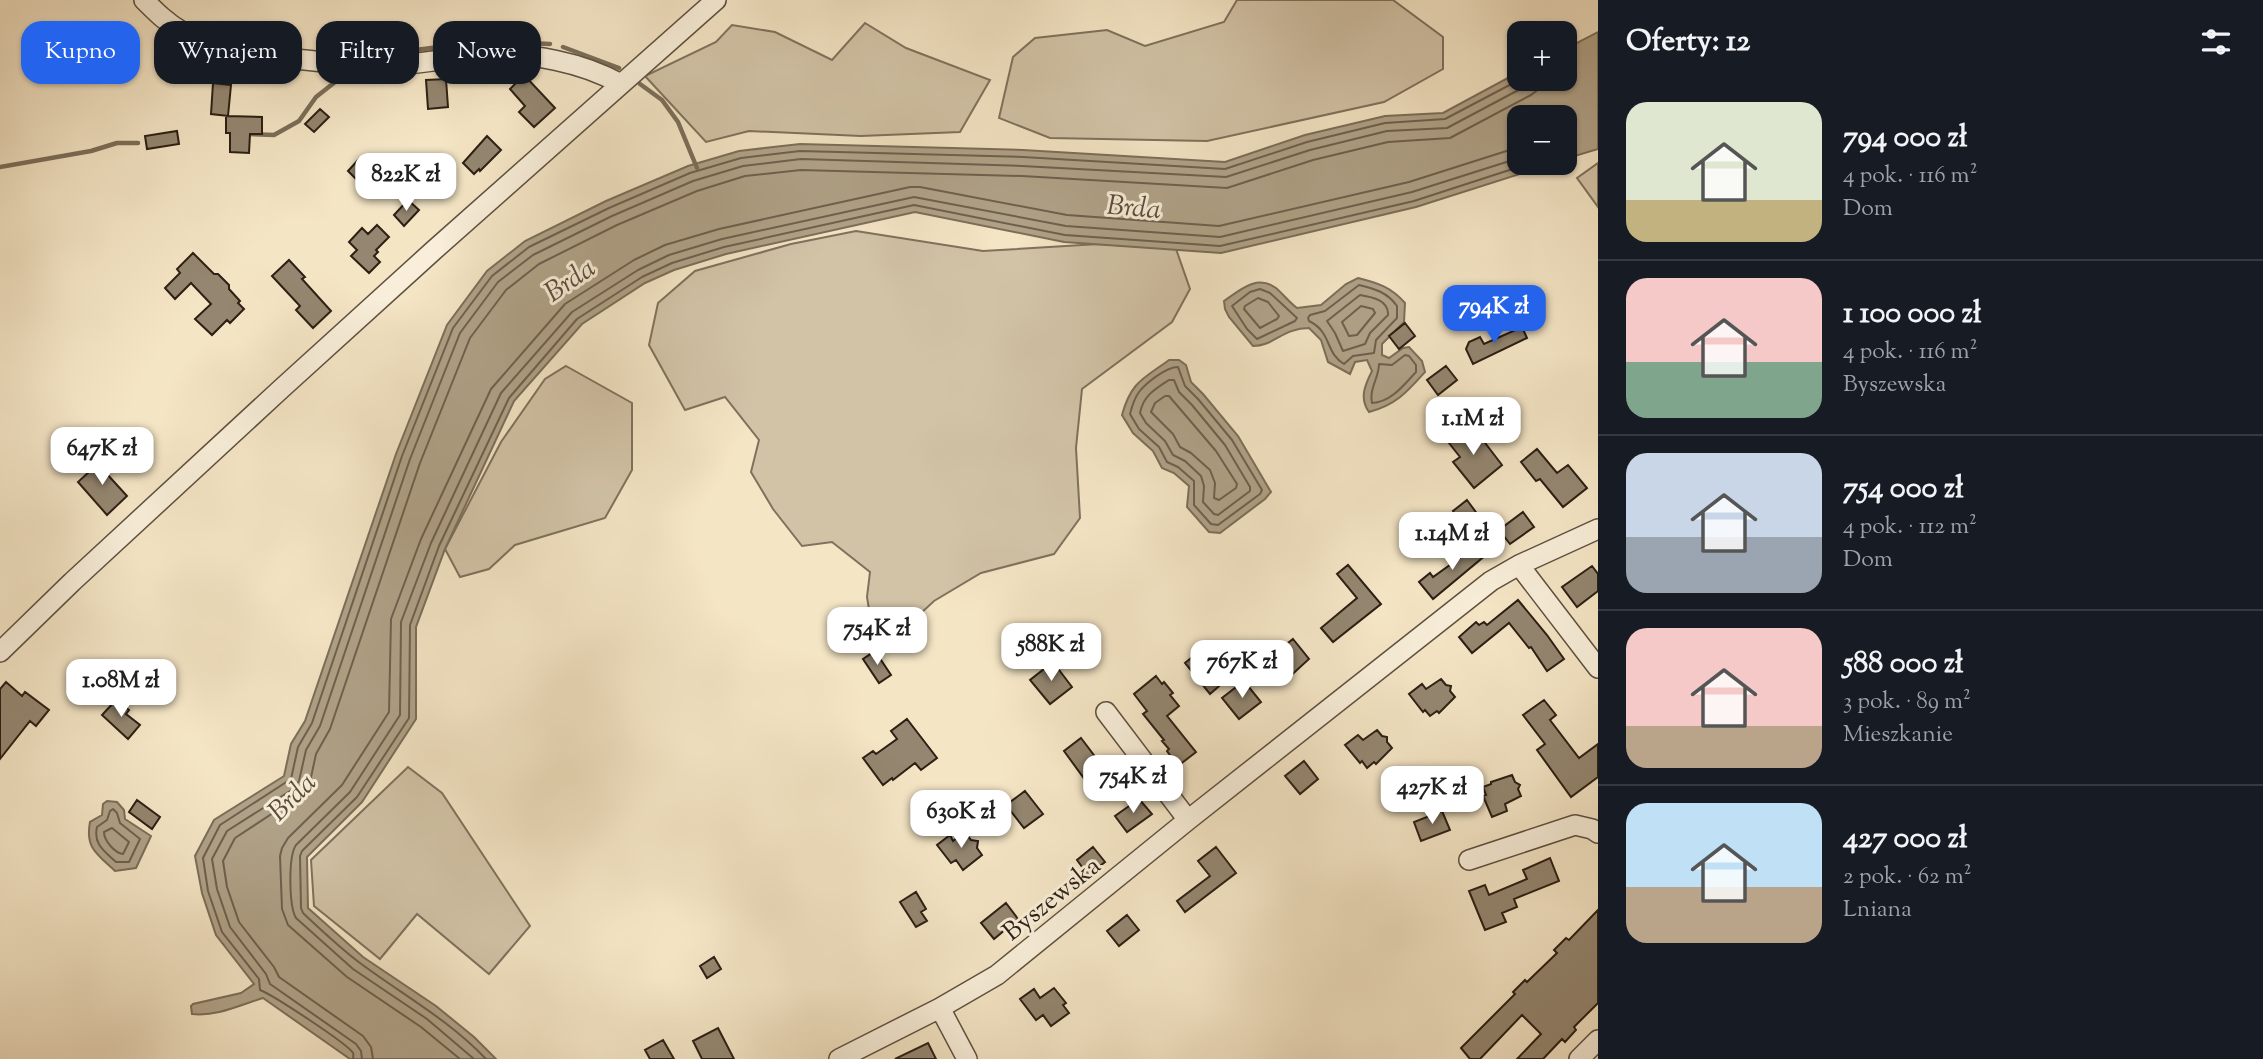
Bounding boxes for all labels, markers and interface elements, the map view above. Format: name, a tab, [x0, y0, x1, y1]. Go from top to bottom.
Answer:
chip: Kupno	[21, 21, 140, 84]
chip: Wynajem	[154, 21, 302, 84]
chip: Filtry	[316, 21, 419, 84]
chip: Nowe	[433, 21, 541, 84]
map controls	[1507, 21, 1577, 175]
button: +	[1507, 21, 1577, 91]
text: Oferty: 12	[1626, 21, 1750, 64]
icon: filters	[2197, 23, 2235, 61]
button: −	[1507, 105, 1577, 175]
text: 794 000 zł	[1843, 117, 1967, 160]
icon: home	[1682, 130, 1766, 214]
pin: 822K zł	[341, 154, 471, 213]
text: 822K zł	[371, 159, 441, 192]
text: 4 pok. · 116 m²	[1843, 160, 1977, 193]
water label: Brda	[1105, 187, 1162, 231]
text: Dom	[1843, 193, 1893, 226]
water label: Brda	[537, 250, 604, 313]
pin: 794K zł	[1429, 286, 1559, 345]
text: 794K zł	[1459, 291, 1529, 324]
text: 1 100 000 zł	[1843, 293, 1981, 336]
icon: home	[1682, 306, 1766, 390]
text: 4 pok. · 116 m²	[1843, 336, 1977, 369]
text: Byszewska	[1843, 369, 1946, 402]
pin: 1.1M zł	[1408, 398, 1538, 457]
text: 1.1M zł	[1442, 403, 1504, 436]
pin: 647K zł	[37, 428, 167, 487]
text: 647K zł	[67, 433, 137, 466]
text: 754 000 zł	[1843, 468, 1964, 511]
icon: home	[1682, 481, 1766, 565]
text: 4 pok. · 112 m²	[1843, 511, 1977, 544]
pin: 1.14M zł	[1380, 512, 1524, 572]
text: 1.14M zł	[1415, 518, 1489, 551]
text: Dom	[1843, 544, 1893, 577]
pin: 754K zł	[812, 608, 942, 667]
text: 754K zł	[843, 613, 911, 646]
pin: 588K zł	[986, 624, 1116, 683]
text: 588K zł	[1017, 629, 1085, 662]
pin: 767K zł	[1177, 640, 1307, 700]
text: 588 000 zł	[1843, 643, 1963, 686]
text: 767K zł	[1206, 646, 1278, 679]
icon: home	[1682, 656, 1766, 740]
pin: 1.08M zł	[49, 660, 193, 719]
text: 1.08M zł	[82, 665, 160, 698]
text: 3 pok. · 89 m²	[1843, 686, 1971, 719]
text: Mieszkanie	[1843, 719, 1953, 752]
pin: 754K zł	[1068, 756, 1198, 815]
text: 754K zł	[1099, 761, 1167, 794]
water label: Brda	[260, 765, 326, 831]
pin: 427K zł	[1367, 766, 1497, 826]
text: 427K zł	[1397, 772, 1467, 805]
pin: 630K zł	[896, 790, 1026, 850]
text: 630K zł	[926, 796, 996, 829]
text: 427 000 zł	[1843, 818, 1967, 861]
icon: home	[1682, 831, 1766, 915]
street label: Byszewska	[995, 849, 1110, 951]
text: 2 pok. · 62 m²	[1843, 861, 1971, 894]
text: Lniana	[1843, 894, 1912, 927]

